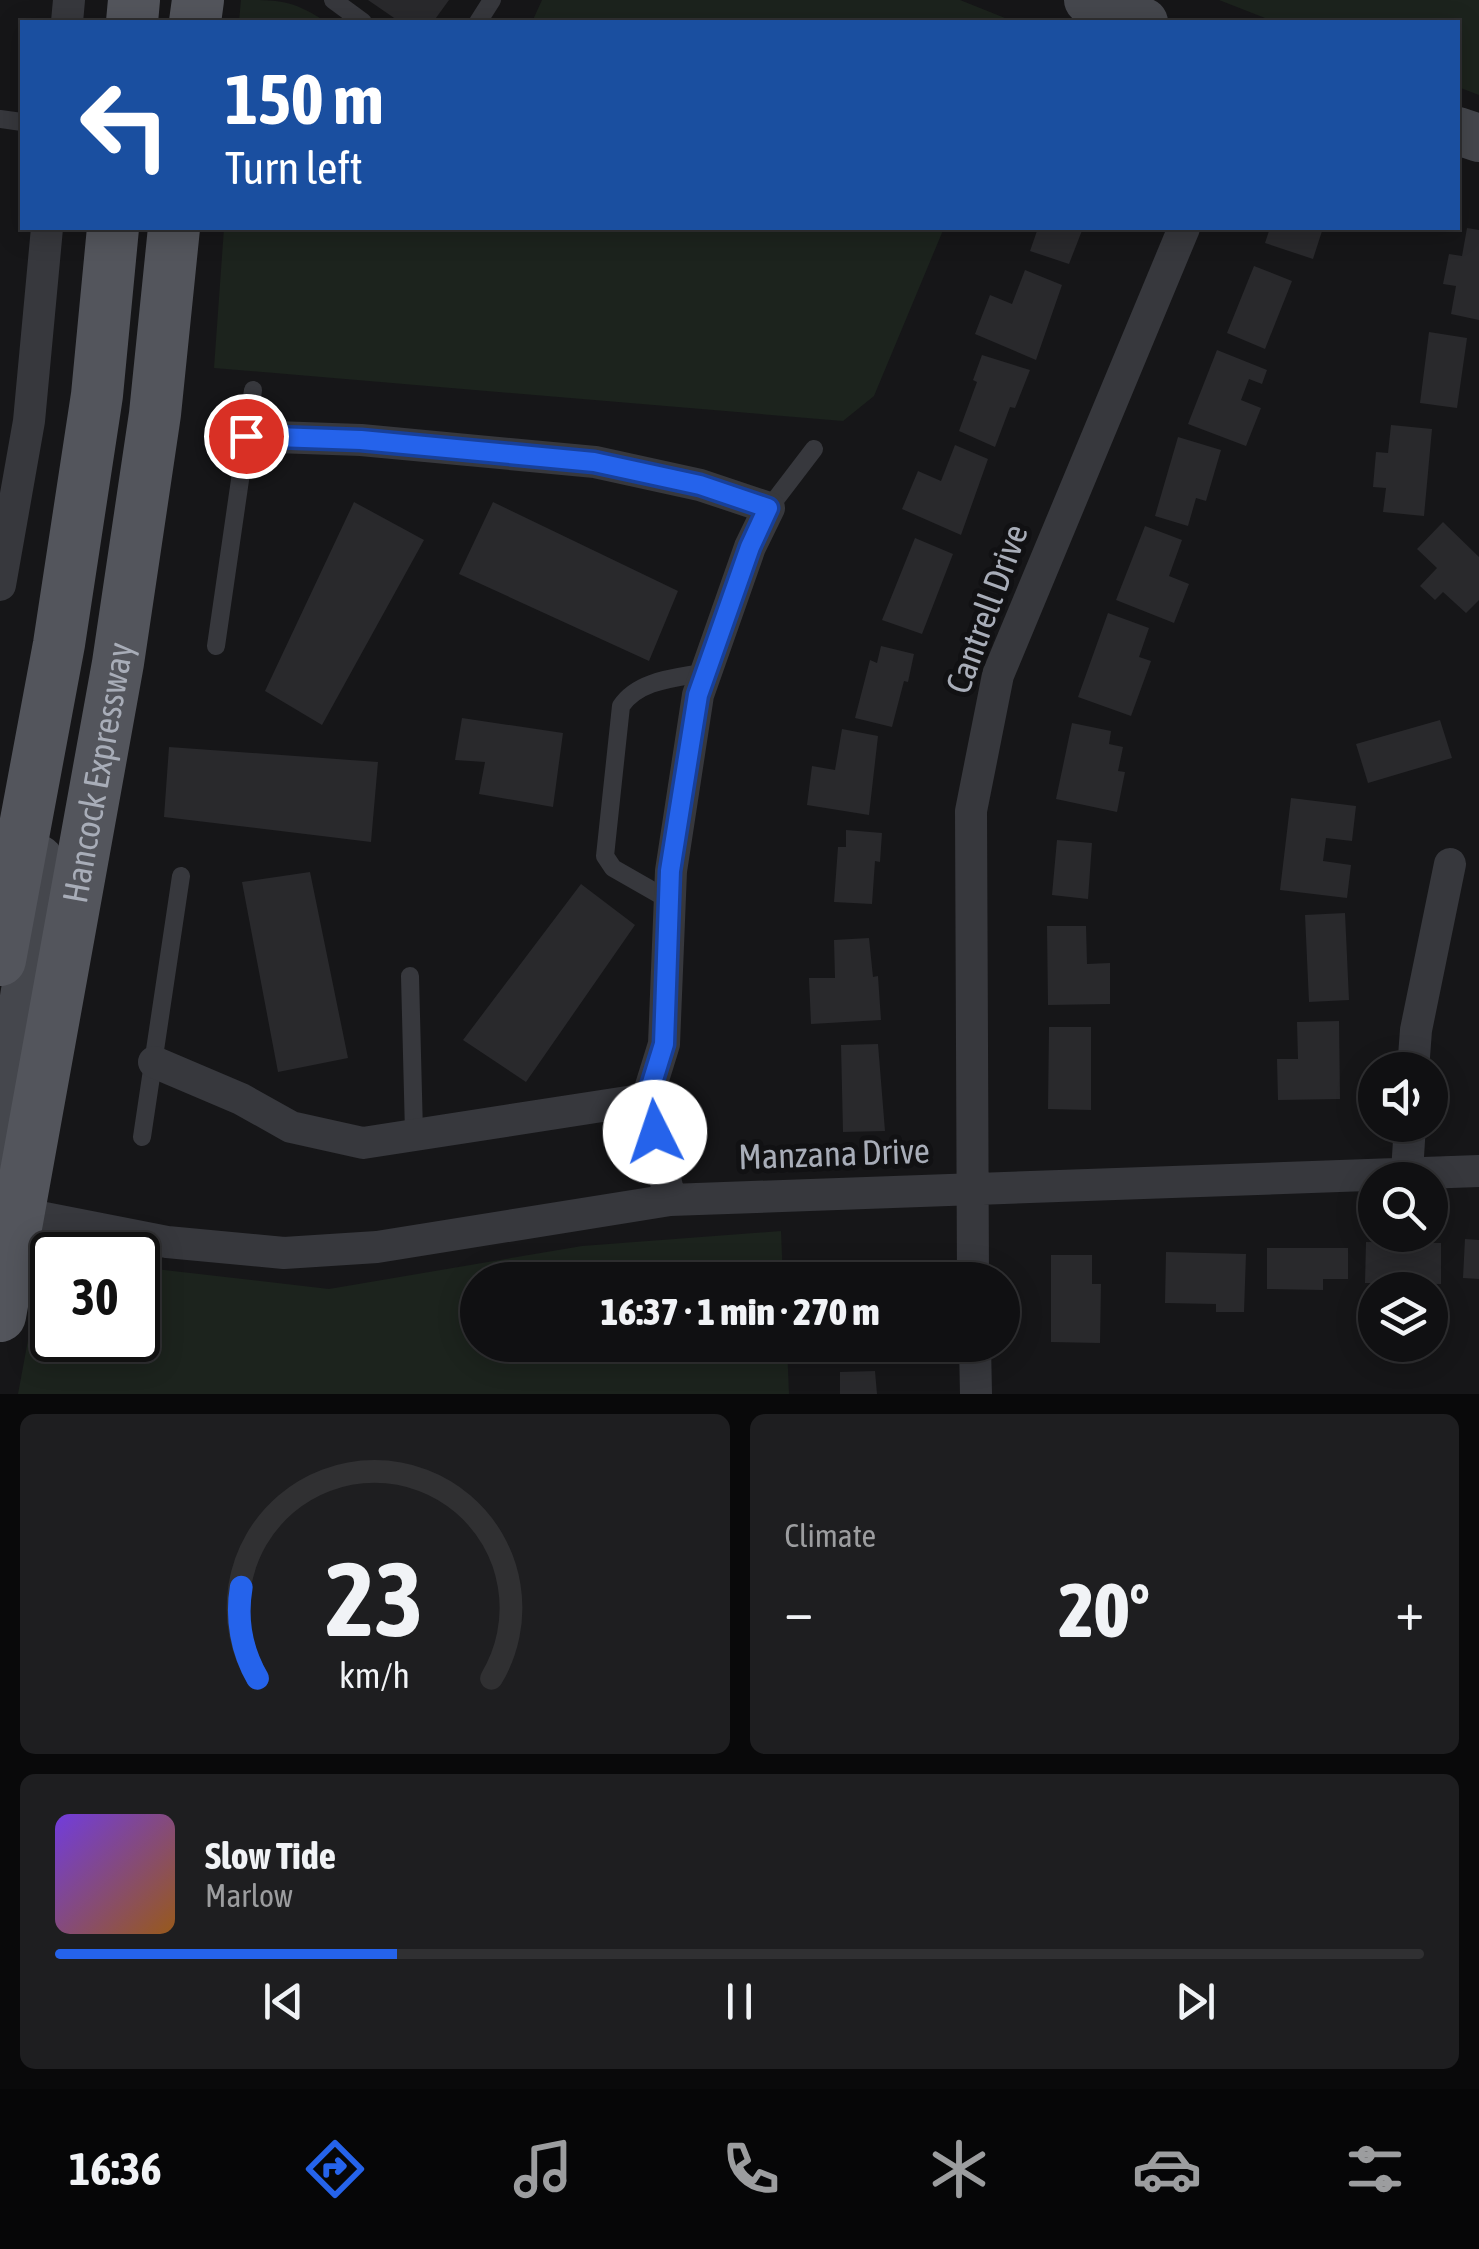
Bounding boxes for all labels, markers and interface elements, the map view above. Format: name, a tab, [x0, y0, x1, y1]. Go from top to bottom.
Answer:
text: 150 m	[225, 59, 384, 139]
icon: left	[60, 60, 190, 190]
text: Turn left	[225, 142, 363, 194]
pin	[204, 394, 289, 479]
icon: arrive	[219, 409, 274, 464]
street label: Cantrell Drive	[937, 519, 1035, 698]
street label: Hancock Expressway	[54, 640, 140, 906]
map controls	[1358, 1052, 1448, 1362]
button: sound	[1358, 1052, 1448, 1142]
position arrow	[603, 1080, 707, 1184]
street label: Manzana Drive	[738, 1130, 930, 1176]
button: search	[1358, 1162, 1448, 1252]
speed limit sign: 30	[30, 1232, 160, 1362]
button: layers	[1358, 1272, 1448, 1362]
text: 16:37 · 1 min · 270 m	[600, 1290, 880, 1333]
text: Climate	[785, 1517, 876, 1554]
text: 23	[326, 1539, 424, 1658]
text: 20°	[1059, 1567, 1150, 1653]
text: −	[785, 1579, 813, 1642]
text: +	[1395, 1579, 1424, 1642]
text: km/h	[339, 1655, 410, 1696]
text: Slow Tide	[205, 1834, 336, 1877]
text: Marlow	[205, 1877, 293, 1914]
icon: previous	[256, 1974, 311, 2029]
icon: pause	[712, 1974, 767, 2029]
icon: next	[1168, 1974, 1223, 2029]
icon: directions	[300, 2134, 370, 2204]
icon: music	[508, 2134, 578, 2204]
icon: phone	[716, 2134, 786, 2204]
icon: climate	[924, 2134, 994, 2204]
icon: car	[1132, 2134, 1202, 2204]
icon: filters	[1340, 2134, 1410, 2204]
text: 16:36	[69, 2143, 162, 2195]

